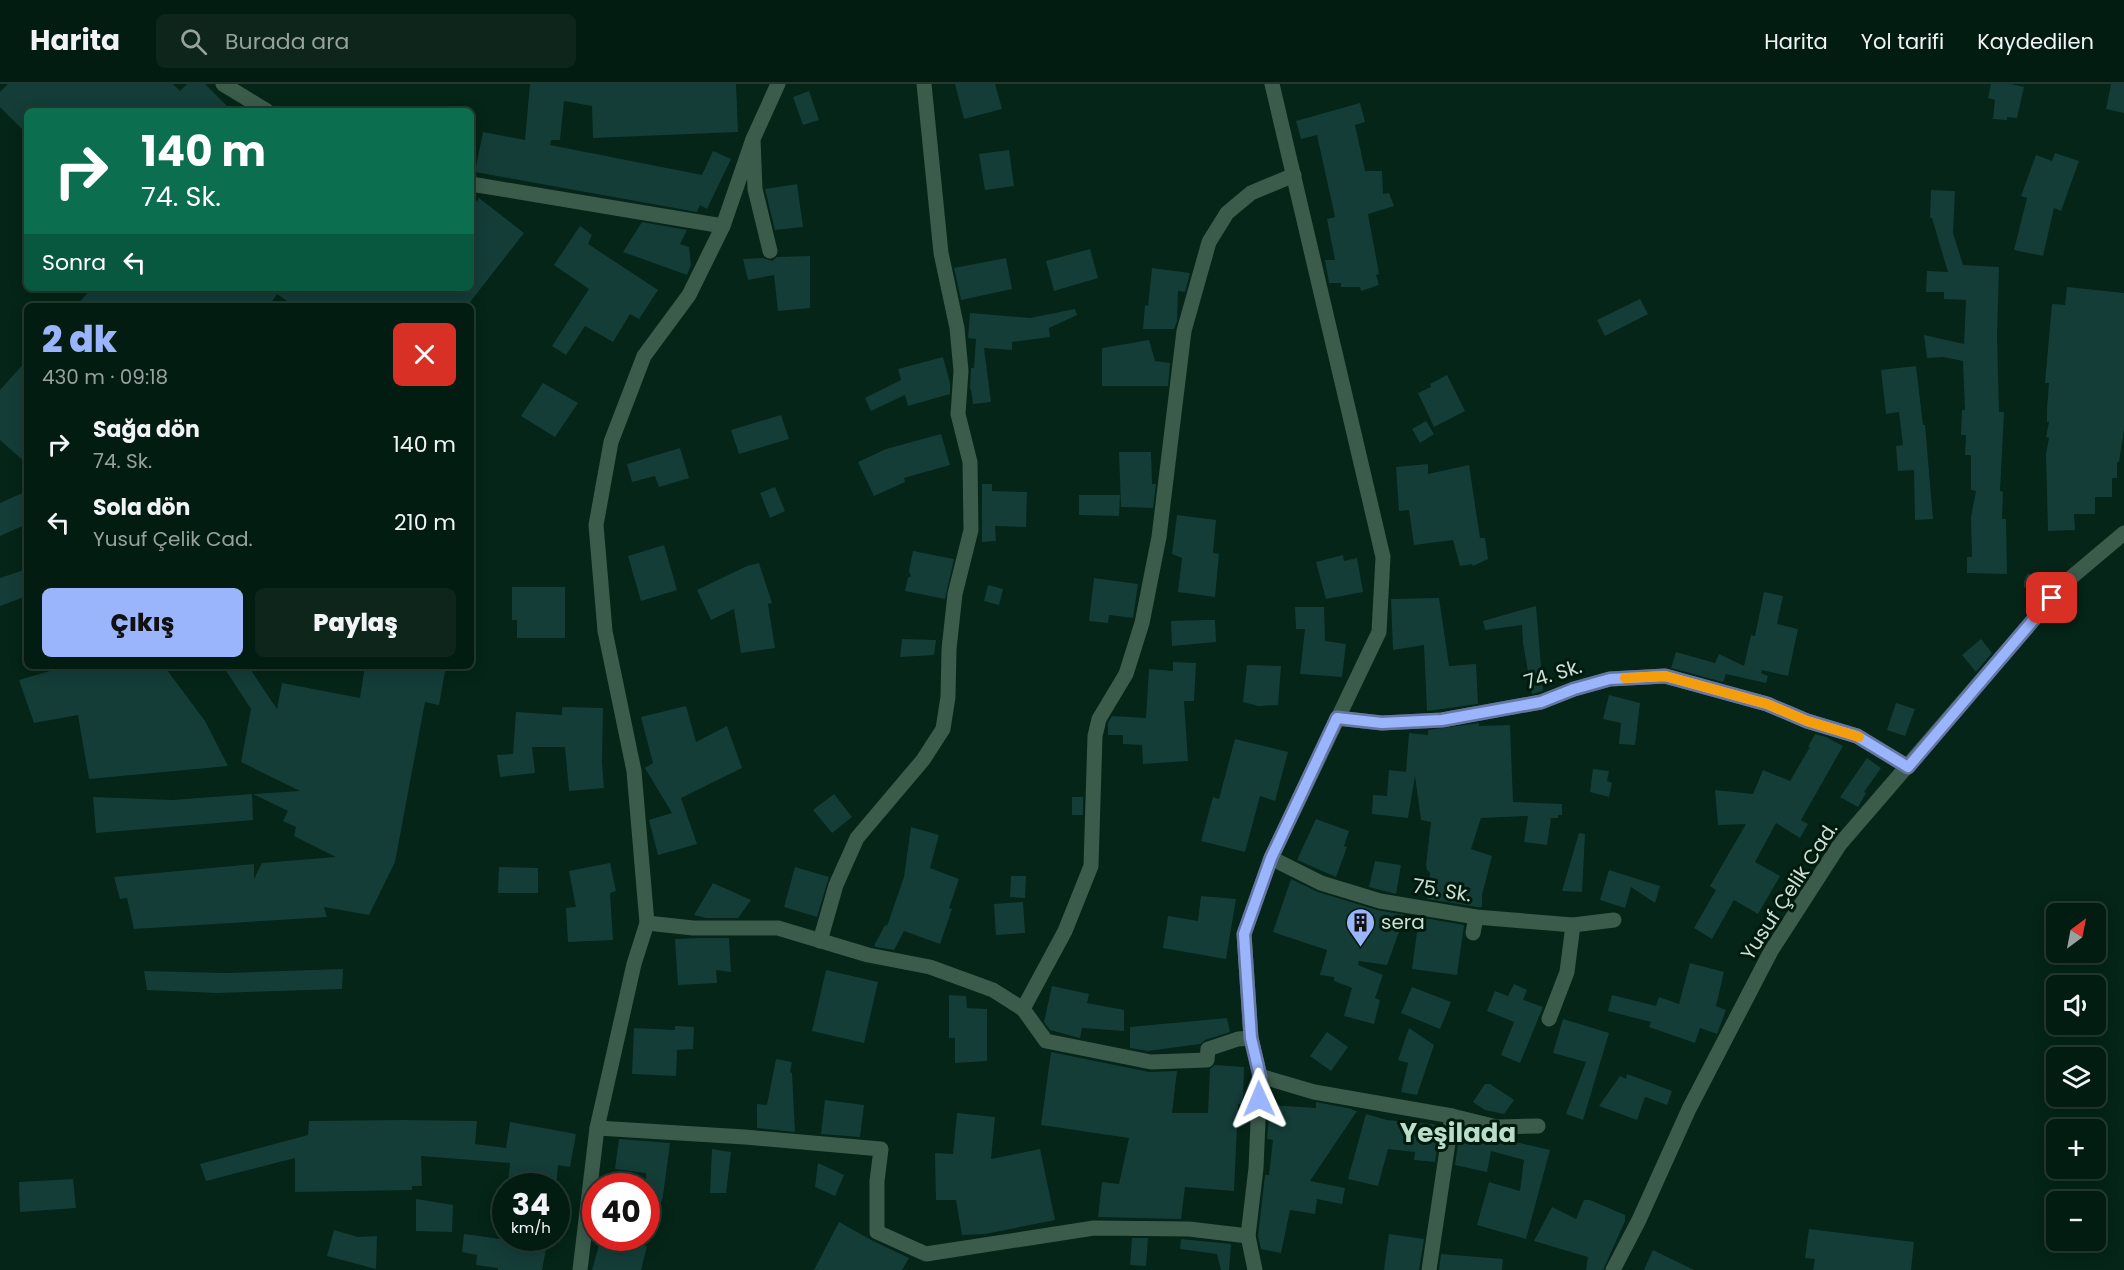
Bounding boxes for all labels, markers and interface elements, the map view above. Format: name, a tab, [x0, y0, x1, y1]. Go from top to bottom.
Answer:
search box	[156, 14, 576, 68]
text: Harita	[30, 21, 120, 60]
icon: search	[177, 25, 210, 58]
text: Burada ara	[225, 26, 349, 57]
text: Harita	[1764, 27, 1828, 56]
text: Yol tarifi	[1861, 27, 1944, 56]
text: Kaydedilen	[1977, 27, 2094, 56]
text: 140 m	[141, 122, 266, 181]
icon: right	[42, 132, 120, 210]
text: 74. Sk.	[141, 178, 221, 215]
icon: left	[118, 246, 151, 279]
text: Sonra	[42, 247, 106, 278]
text: 2 dk	[42, 314, 117, 365]
button: close	[393, 323, 456, 386]
text: 430 m · 09:18	[42, 363, 168, 391]
text: Sağa dön	[93, 414, 200, 445]
icon: right	[42, 428, 75, 461]
text: 140 m	[393, 429, 456, 460]
text: 74. Sk.	[93, 447, 152, 475]
text: Sola dön	[93, 492, 190, 523]
icon: left	[42, 506, 75, 539]
text: 210 m	[394, 507, 456, 538]
text: Yusuf Çelik Cad.	[93, 525, 253, 553]
pin	[2026, 572, 2077, 623]
icon: arrive	[2035, 581, 2068, 614]
button: Çıkış	[42, 588, 243, 657]
button: Paylaş	[255, 588, 456, 657]
street label: 74. Sk.	[1521, 652, 1585, 696]
street label: Yusuf Çelik Cad.	[1734, 816, 1844, 966]
street label: 75. Sk.	[1411, 872, 1473, 908]
north arrow	[2046, 903, 2106, 963]
map controls	[2046, 903, 2106, 1251]
building icon: sera	[1344, 906, 1376, 948]
place label: sera	[1381, 908, 1425, 936]
button: sound	[2046, 975, 2106, 1035]
button: layers	[2046, 1047, 2106, 1107]
position arrow	[1227, 1067, 1291, 1131]
district label: Yeşilada	[1400, 1115, 1516, 1151]
button: +	[2046, 1119, 2106, 1179]
speed limit sign: 40	[582, 1173, 660, 1251]
text: 34	[512, 1183, 550, 1226]
button: −	[2046, 1191, 2106, 1251]
text: km/h	[511, 1217, 551, 1238]

